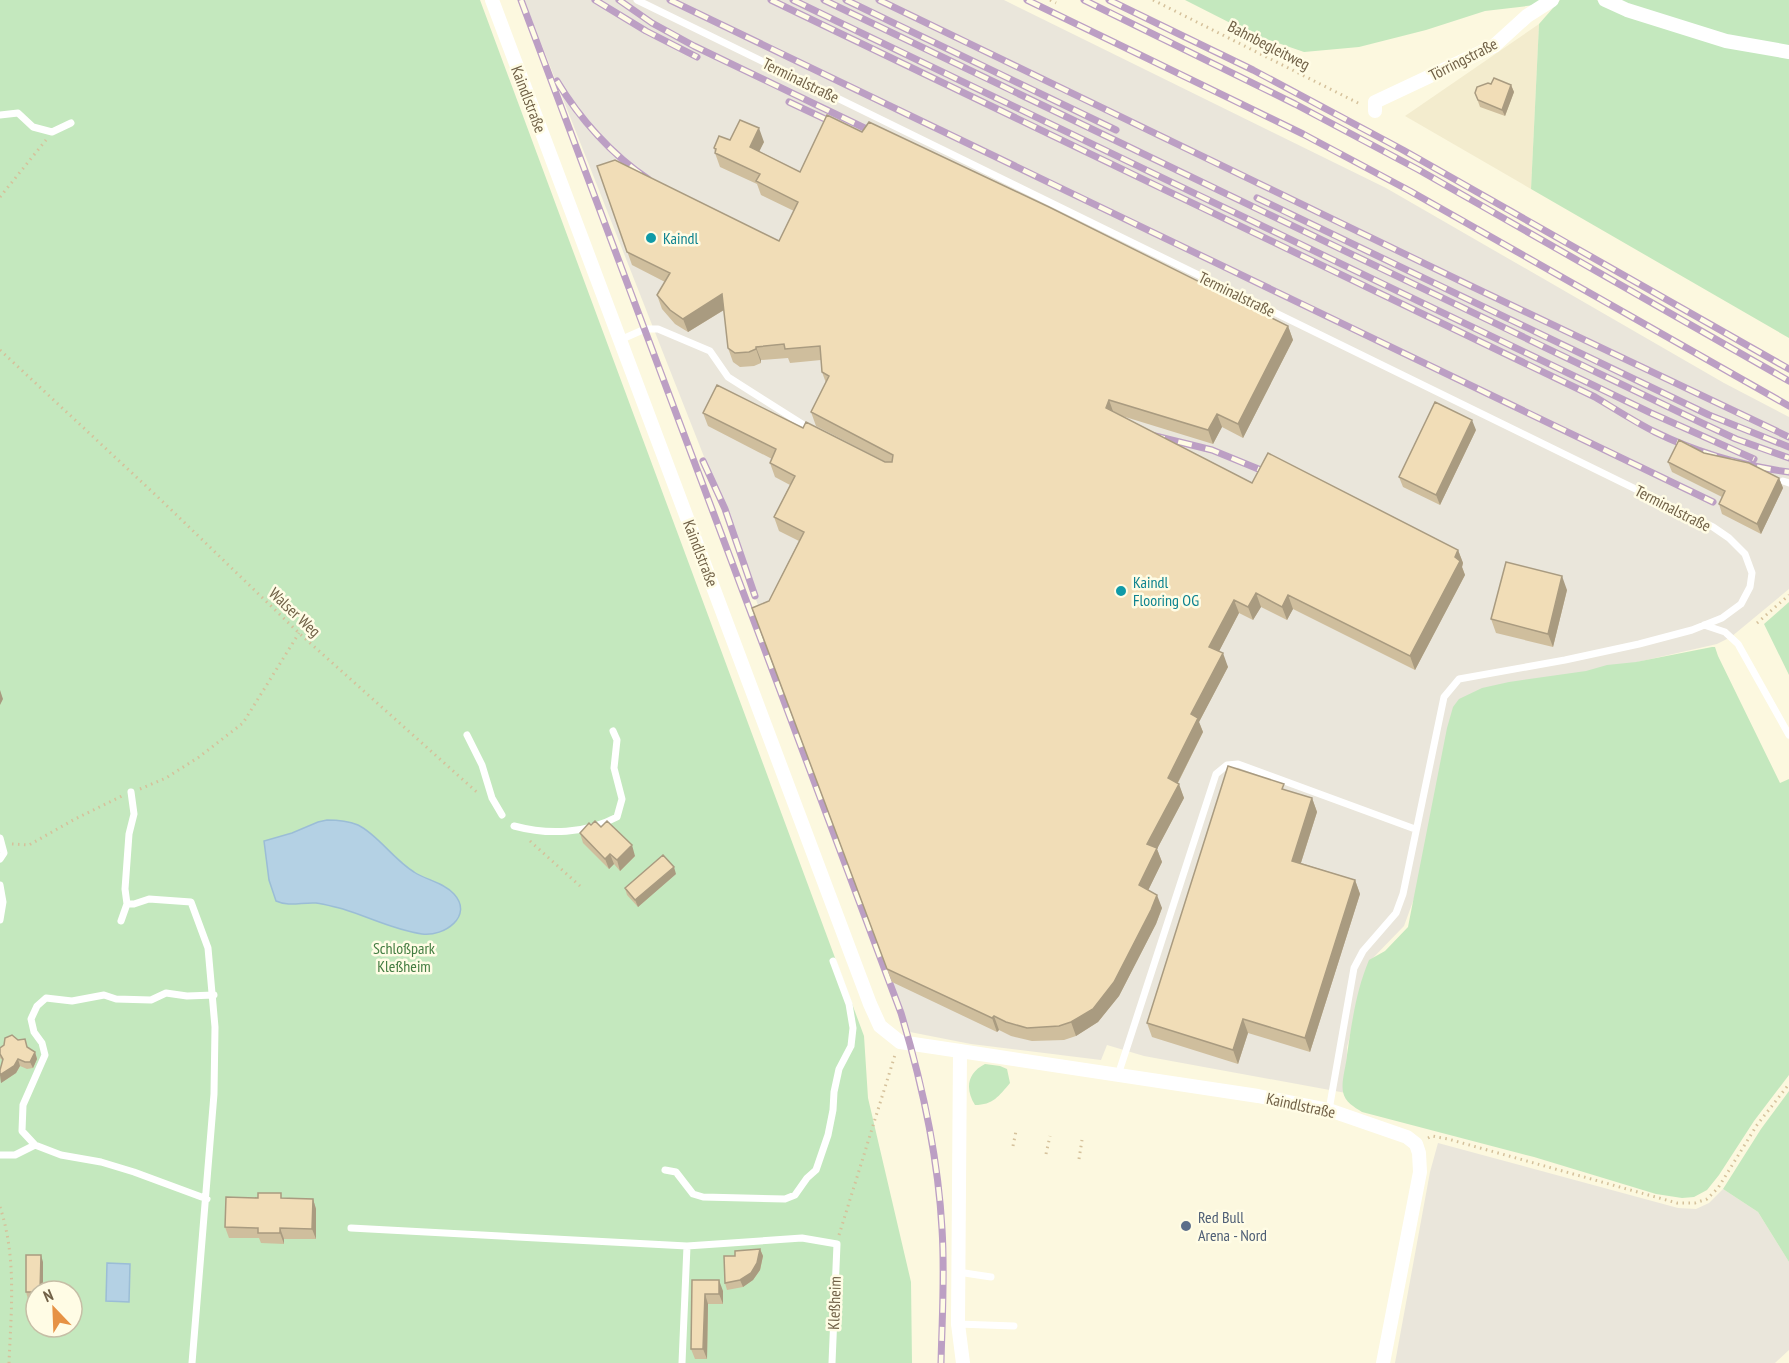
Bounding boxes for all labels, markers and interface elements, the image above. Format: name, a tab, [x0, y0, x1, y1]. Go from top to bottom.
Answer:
street label: Bahnbegleitweg	[1225, 16, 1313, 74]
street label: Törringstraße	[1425, 33, 1501, 85]
street label: Terminalstraße	[760, 53, 842, 107]
street label: Kaindlstraße	[507, 63, 551, 135]
place label: Kaindl	[663, 228, 698, 248]
marker: Kaindl	[644, 231, 658, 245]
street label: Terminalstraße	[1196, 267, 1278, 321]
street label: Terminalstraße	[1632, 480, 1714, 536]
street label: Kaindlstraße	[679, 517, 723, 589]
place label: Kaindl Flooring OG	[1133, 572, 1199, 610]
street label: Walser Weg	[265, 583, 325, 641]
marker: Kaindl Flooring OG	[1114, 584, 1128, 598]
park label: Schloßpark Kleßheim	[373, 938, 436, 976]
street label: Kaindlstraße	[1265, 1088, 1337, 1122]
place label: Red Bull Arena - Nord	[1198, 1207, 1267, 1245]
marker: Red Bull Arena - Nord	[1179, 1219, 1193, 1233]
street label: Kleßheim	[823, 1276, 845, 1330]
north arrow	[24, 1279, 84, 1339]
text: N	[40, 1284, 56, 1306]

